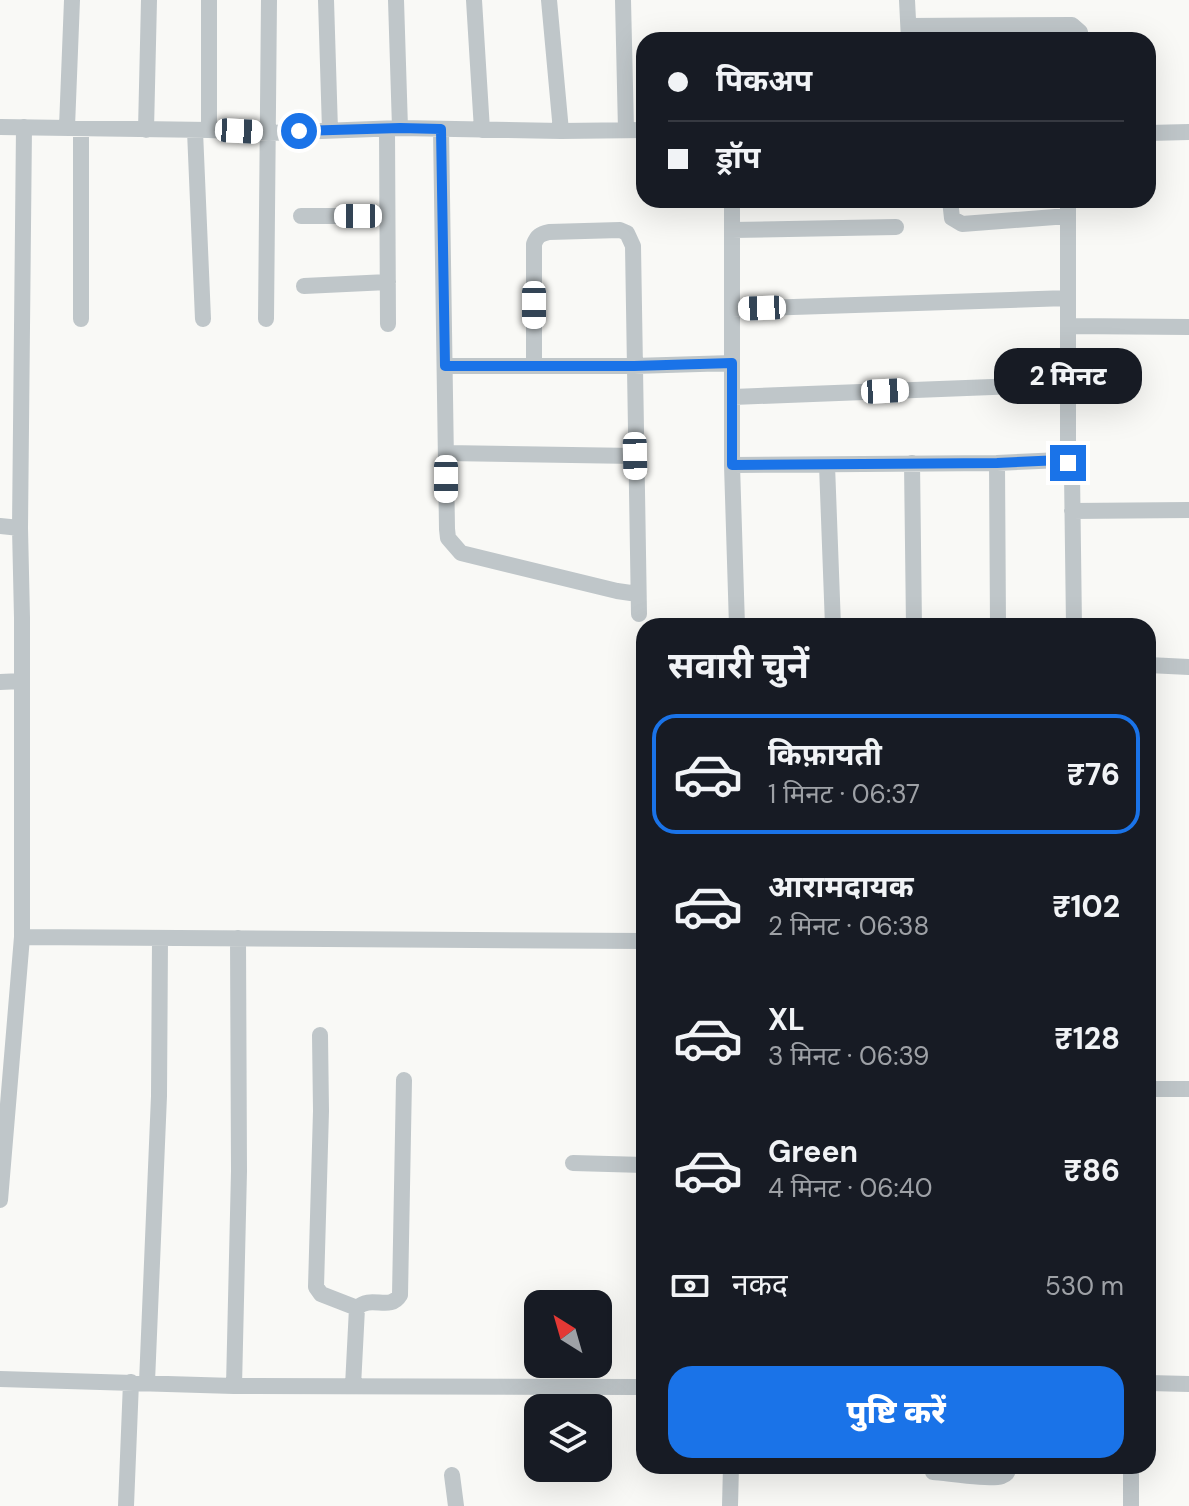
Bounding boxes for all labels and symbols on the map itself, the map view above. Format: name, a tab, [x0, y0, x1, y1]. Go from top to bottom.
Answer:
route start	[281, 113, 317, 149]
car	[214, 118, 264, 144]
car	[334, 204, 382, 228]
car	[522, 281, 546, 329]
car	[738, 295, 786, 321]
callout: 2 मिनट	[994, 347, 1142, 403]
car	[860, 378, 910, 404]
car	[623, 432, 647, 480]
route end	[1050, 445, 1086, 481]
car	[434, 455, 458, 503]
north arrow	[524, 1290, 612, 1378]

